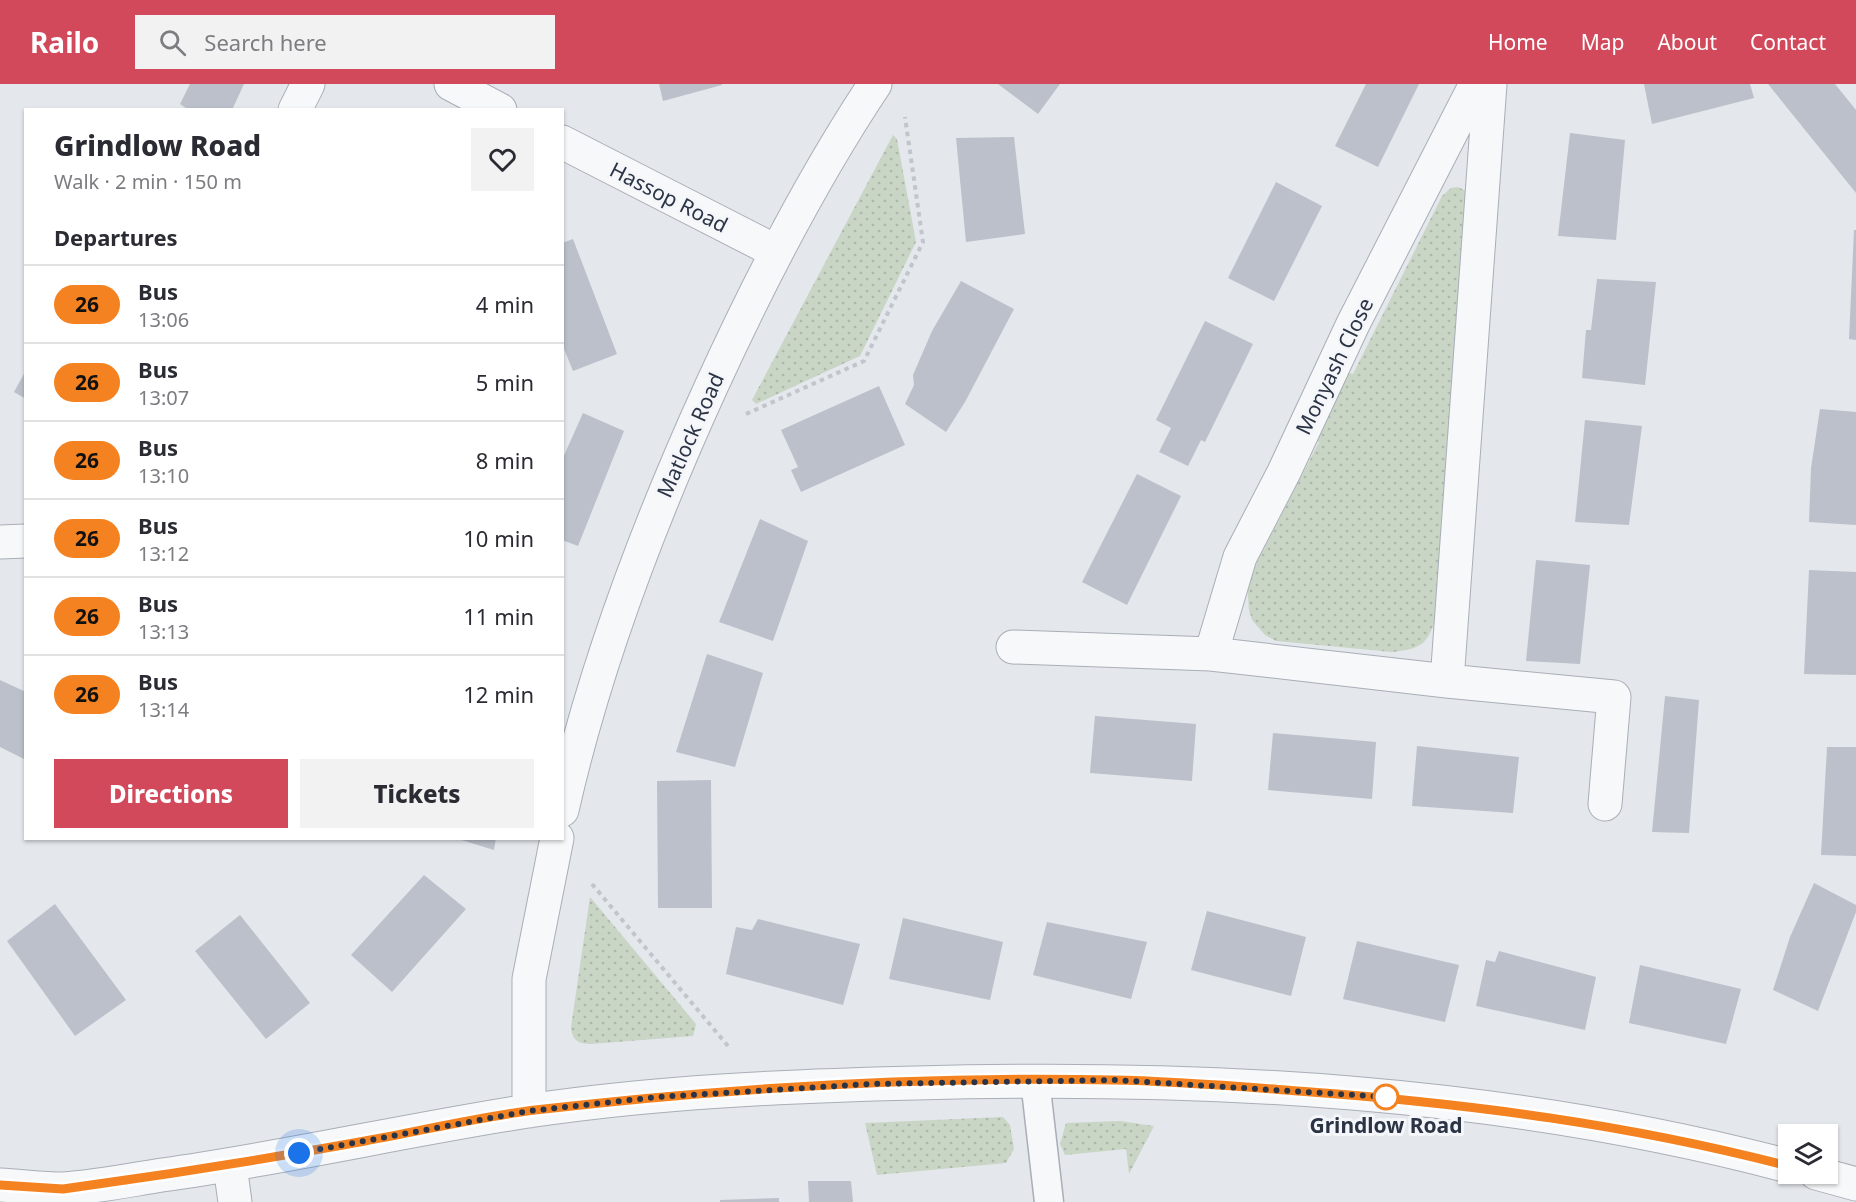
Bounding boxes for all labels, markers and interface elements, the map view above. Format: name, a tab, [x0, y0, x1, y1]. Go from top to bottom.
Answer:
search box	[135, 15, 555, 69]
text: Railo	[30, 23, 99, 61]
icon: search	[156, 26, 189, 59]
text: Search here	[204, 27, 327, 57]
text: Home	[1488, 28, 1548, 56]
text: Map	[1581, 28, 1624, 56]
text: About	[1657, 28, 1717, 56]
text: Contact	[1750, 28, 1826, 56]
text: Grindlow Road	[54, 126, 261, 164]
button: heart	[471, 128, 534, 191]
street label: Hassop Road	[605, 155, 733, 239]
text: Walk · 2 min · 150 m	[54, 168, 242, 195]
text: Departures	[54, 222, 178, 252]
text: Bus	[138, 276, 178, 306]
text: 4 min	[476, 289, 534, 319]
text: 26	[75, 290, 99, 318]
street label: Monyash Close	[1289, 293, 1379, 439]
text: 13:06	[138, 306, 189, 333]
text: Bus	[138, 354, 178, 384]
text: 5 min	[476, 367, 534, 397]
text: 26	[75, 368, 99, 396]
street label: Matlock Road	[650, 368, 730, 502]
text: 13:07	[138, 384, 189, 411]
text: Bus	[138, 432, 178, 462]
text: 8 min	[476, 445, 534, 475]
text: 26	[75, 446, 99, 474]
text: 13:10	[138, 462, 189, 489]
text: Bus	[138, 510, 178, 540]
text: 10 min	[463, 523, 534, 553]
text: 26	[75, 524, 99, 552]
text: 13:12	[138, 540, 189, 567]
text: Bus	[138, 588, 178, 618]
text: 11 min	[463, 601, 534, 631]
text: 26	[75, 602, 99, 630]
text: 13:13	[138, 618, 189, 645]
text: Bus	[138, 666, 178, 696]
text: 12 min	[463, 679, 534, 709]
text: 26	[75, 680, 99, 708]
text: 13:14	[138, 696, 189, 723]
button: Directions	[54, 759, 288, 828]
button: Tickets	[300, 759, 534, 828]
marker: Grindlow Road	[1373, 1084, 1399, 1110]
place label: Grindlow Road	[1310, 1111, 1462, 1139]
map controls	[1778, 1124, 1838, 1184]
button: layers	[1778, 1124, 1838, 1184]
your location	[284, 1138, 314, 1168]

